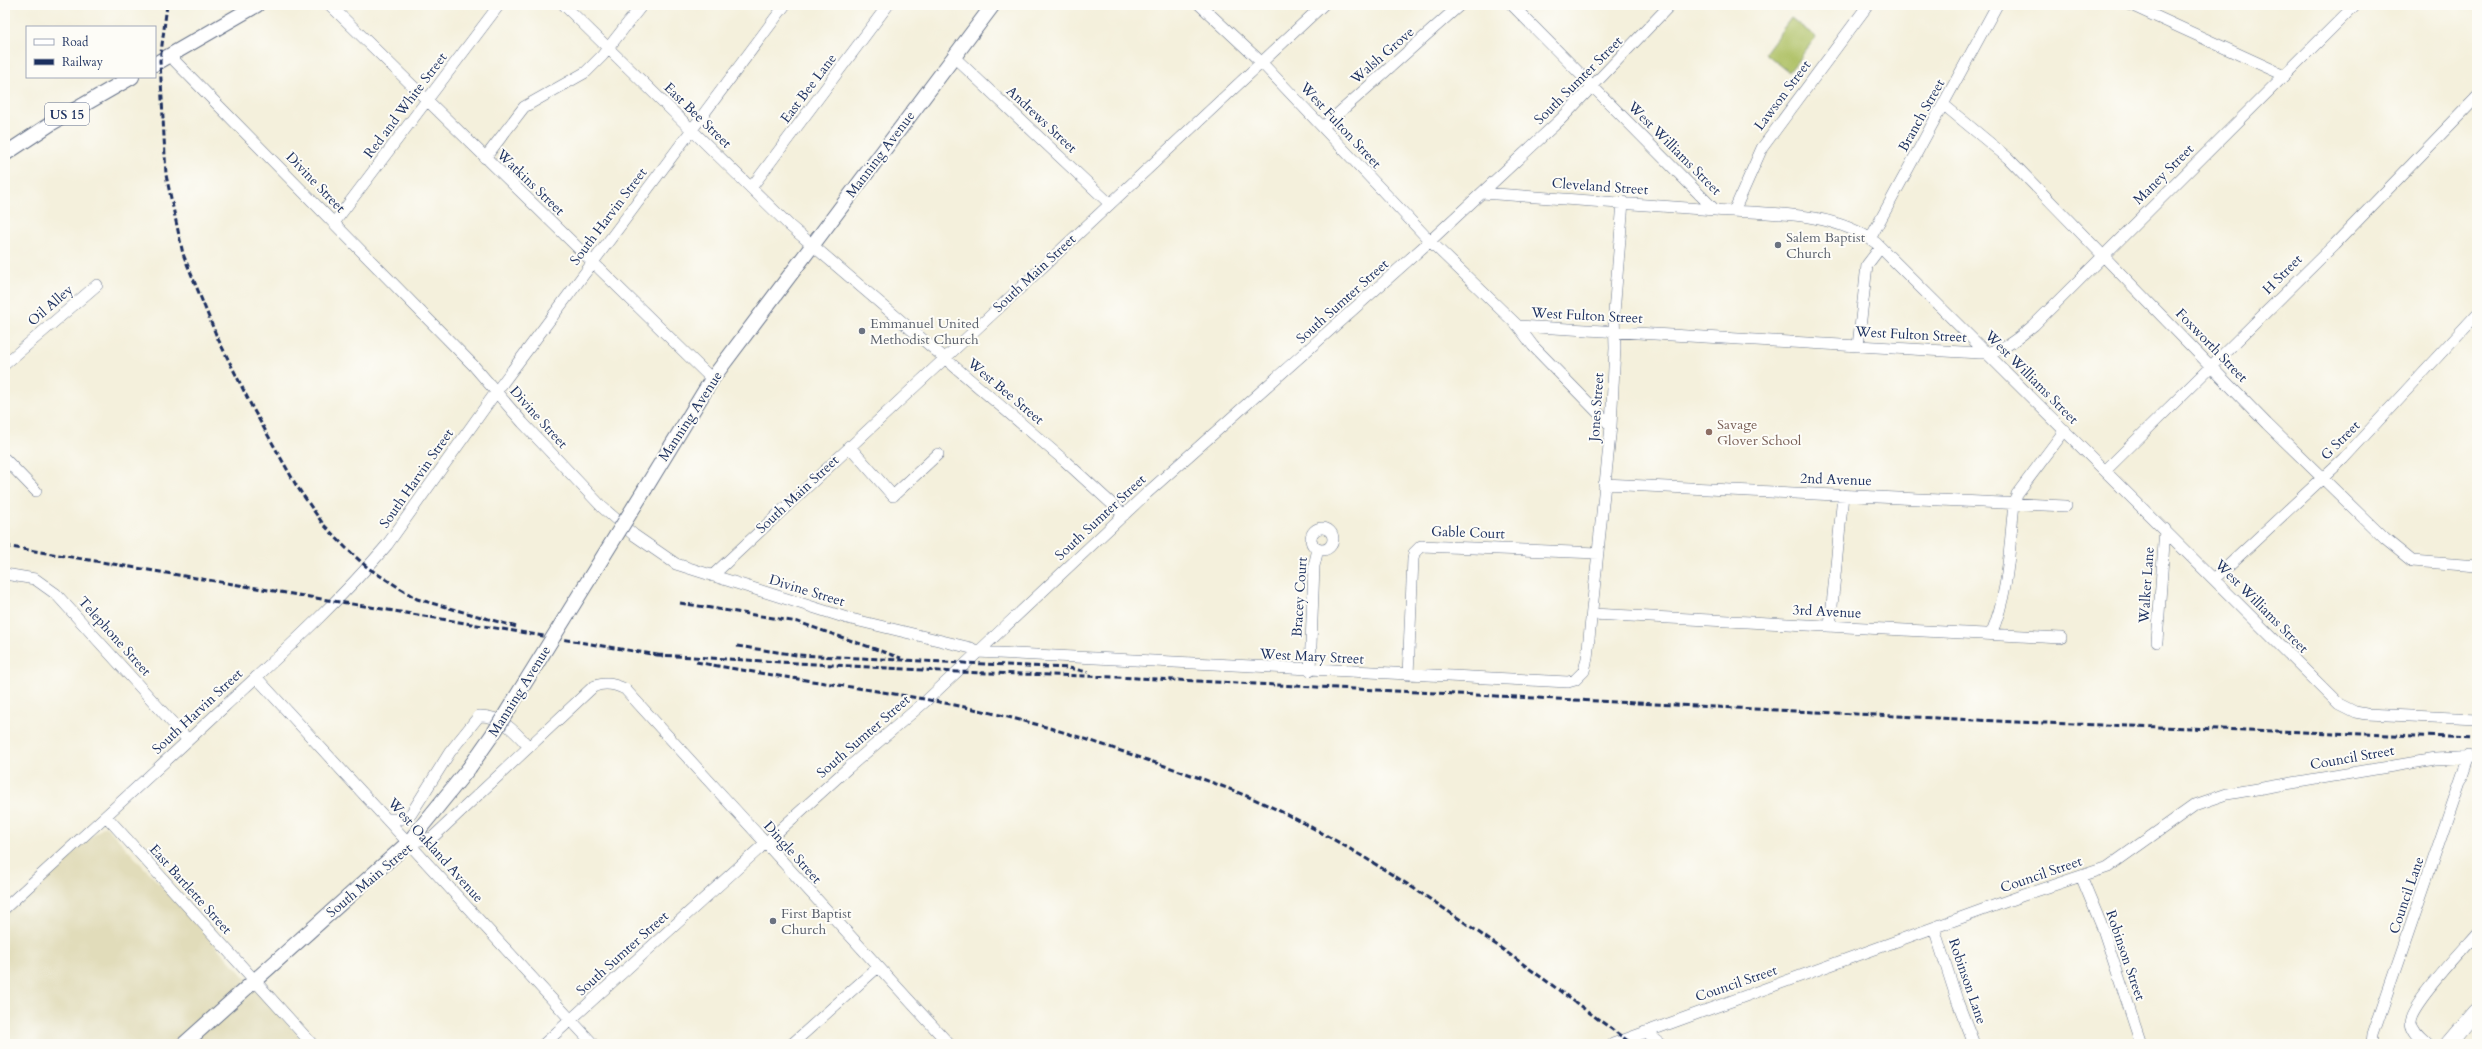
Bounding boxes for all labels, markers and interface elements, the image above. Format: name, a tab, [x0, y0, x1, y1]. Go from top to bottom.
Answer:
street label: Walsh Grove	[1346, 22, 1418, 89]
legend	[26, 26, 156, 78]
street label: South Sumter Street	[1530, 32, 1627, 129]
text: Road	[62, 34, 89, 50]
street label: Red and White Street	[359, 48, 452, 162]
street label: East Bee Lane	[776, 50, 841, 127]
text: Railway	[62, 54, 104, 70]
street label: Lawson Street	[1750, 56, 1815, 134]
street label: Branch Street	[1894, 75, 1949, 155]
street label: West Fulton Street	[1295, 77, 1386, 173]
street label: East Bee Street	[660, 78, 736, 153]
street label: Andrews Street	[1002, 82, 1082, 157]
street label: West Williams Street	[1623, 97, 1726, 200]
road number: US 15	[45, 103, 89, 125]
street label: Manning Avenue	[841, 107, 919, 202]
street label: Maney Street	[2129, 140, 2198, 209]
street label: Watkins Street	[492, 144, 569, 220]
street label: Divine Street	[282, 148, 350, 217]
street label: South Harvin Street	[565, 163, 652, 269]
street label: Cleveland Street	[1551, 174, 1649, 199]
place label: Salem Baptist Church	[1786, 228, 1866, 263]
street label: South Main Street	[989, 230, 1080, 317]
marker: Salem Baptist Church	[1773, 240, 1783, 250]
street label: H Street	[2258, 250, 2307, 298]
street label: South Sumter Street	[1292, 254, 1393, 348]
street label: Oil Alley	[24, 280, 77, 330]
street label: West Fulton Street	[1530, 303, 1644, 328]
street label: Foxworth Street	[2171, 304, 2252, 387]
place label: Emmanuel United Methodist Church	[870, 314, 980, 349]
street label: West Fulton Street	[1854, 322, 1968, 347]
marker: Emmanuel United Methodist Church	[857, 326, 867, 336]
street label: West Williams Street	[1980, 326, 2083, 429]
street label: West Bee Street	[963, 353, 1048, 429]
street label: Manning Avenue	[654, 367, 727, 465]
street label: Jones Street	[1584, 372, 1608, 444]
street label: Divine Street	[505, 382, 572, 453]
place label: Savage Glover School	[1717, 415, 1802, 450]
street label: G Street	[2316, 416, 2365, 464]
street label: South Harvin Street	[375, 424, 458, 532]
marker: Savage Glover School	[1704, 427, 1714, 437]
street label: South Main Street	[752, 451, 843, 538]
street label: 2nd Avenue	[1800, 469, 1872, 490]
street label: South Sumter Street	[1051, 470, 1150, 565]
street label: Gable Court	[1431, 522, 1506, 543]
street label: Walker Lane	[2134, 546, 2159, 625]
street label: West Williams Street	[2210, 555, 2313, 658]
street label: Bracey Court	[1287, 556, 1312, 638]
street label: Divine Street	[767, 570, 848, 611]
street label: Telephone Street	[74, 592, 156, 681]
street label: 3rd Avenue	[1792, 600, 1862, 623]
street label: Manning Avenue	[484, 642, 555, 740]
street label: West Mary Street	[1259, 644, 1365, 669]
street label: South Harvin Street	[148, 664, 247, 758]
street label: South Sumter Street	[813, 690, 915, 782]
street label: Council Street	[2308, 741, 2396, 774]
street label: West Oakland Avenue	[383, 793, 488, 907]
street label: Dingle Street	[759, 817, 826, 888]
street label: South Main Street	[322, 838, 417, 922]
street label: East Bartlette Street	[145, 840, 237, 939]
street label: Council Street	[1998, 851, 2085, 897]
street label: Council Lane	[2384, 854, 2429, 936]
place label: First Baptist Church	[781, 904, 852, 939]
street label: South Sumter Street	[572, 906, 673, 1000]
street label: Robinson Street	[2101, 907, 2150, 1003]
marker: First Baptist Church	[768, 916, 778, 926]
street label: Robinson Lane	[1944, 936, 1991, 1027]
street label: Council Street	[1693, 960, 1780, 1006]

